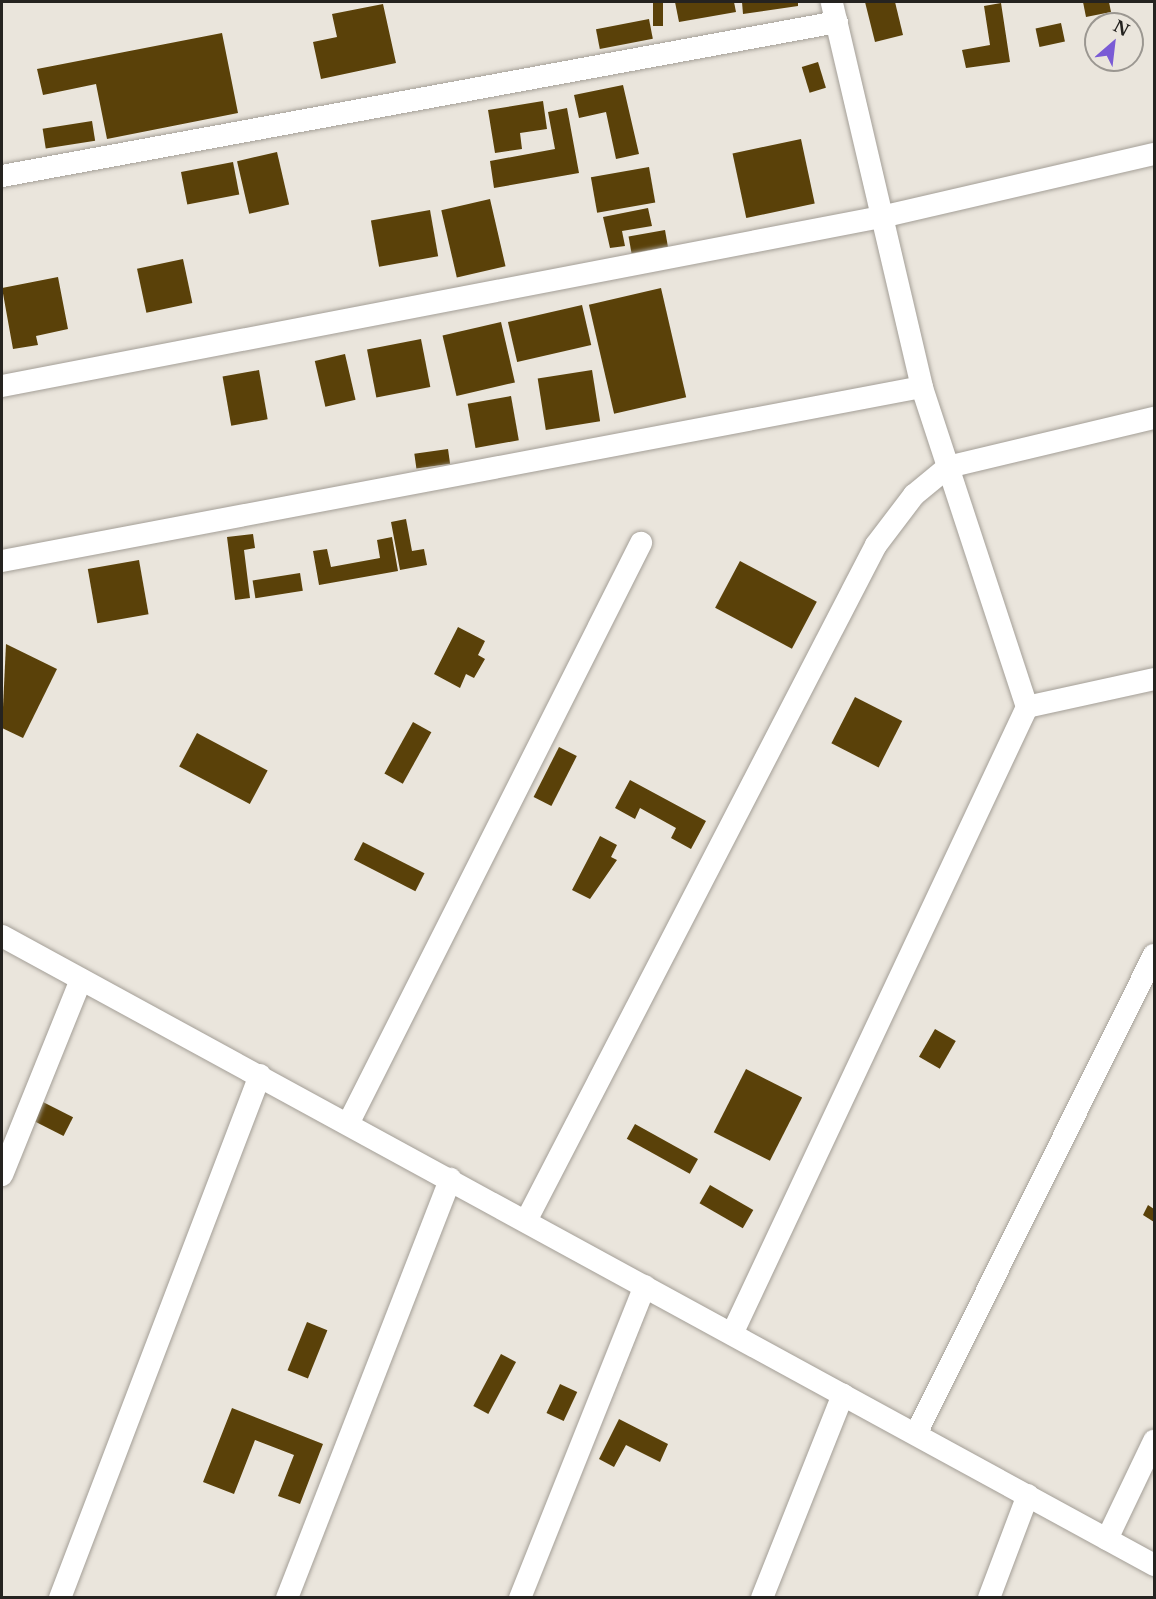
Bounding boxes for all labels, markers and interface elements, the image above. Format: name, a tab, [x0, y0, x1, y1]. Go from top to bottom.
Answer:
north arrow	[1084, 12, 1144, 72]
text: N	[1110, 16, 1133, 40]

